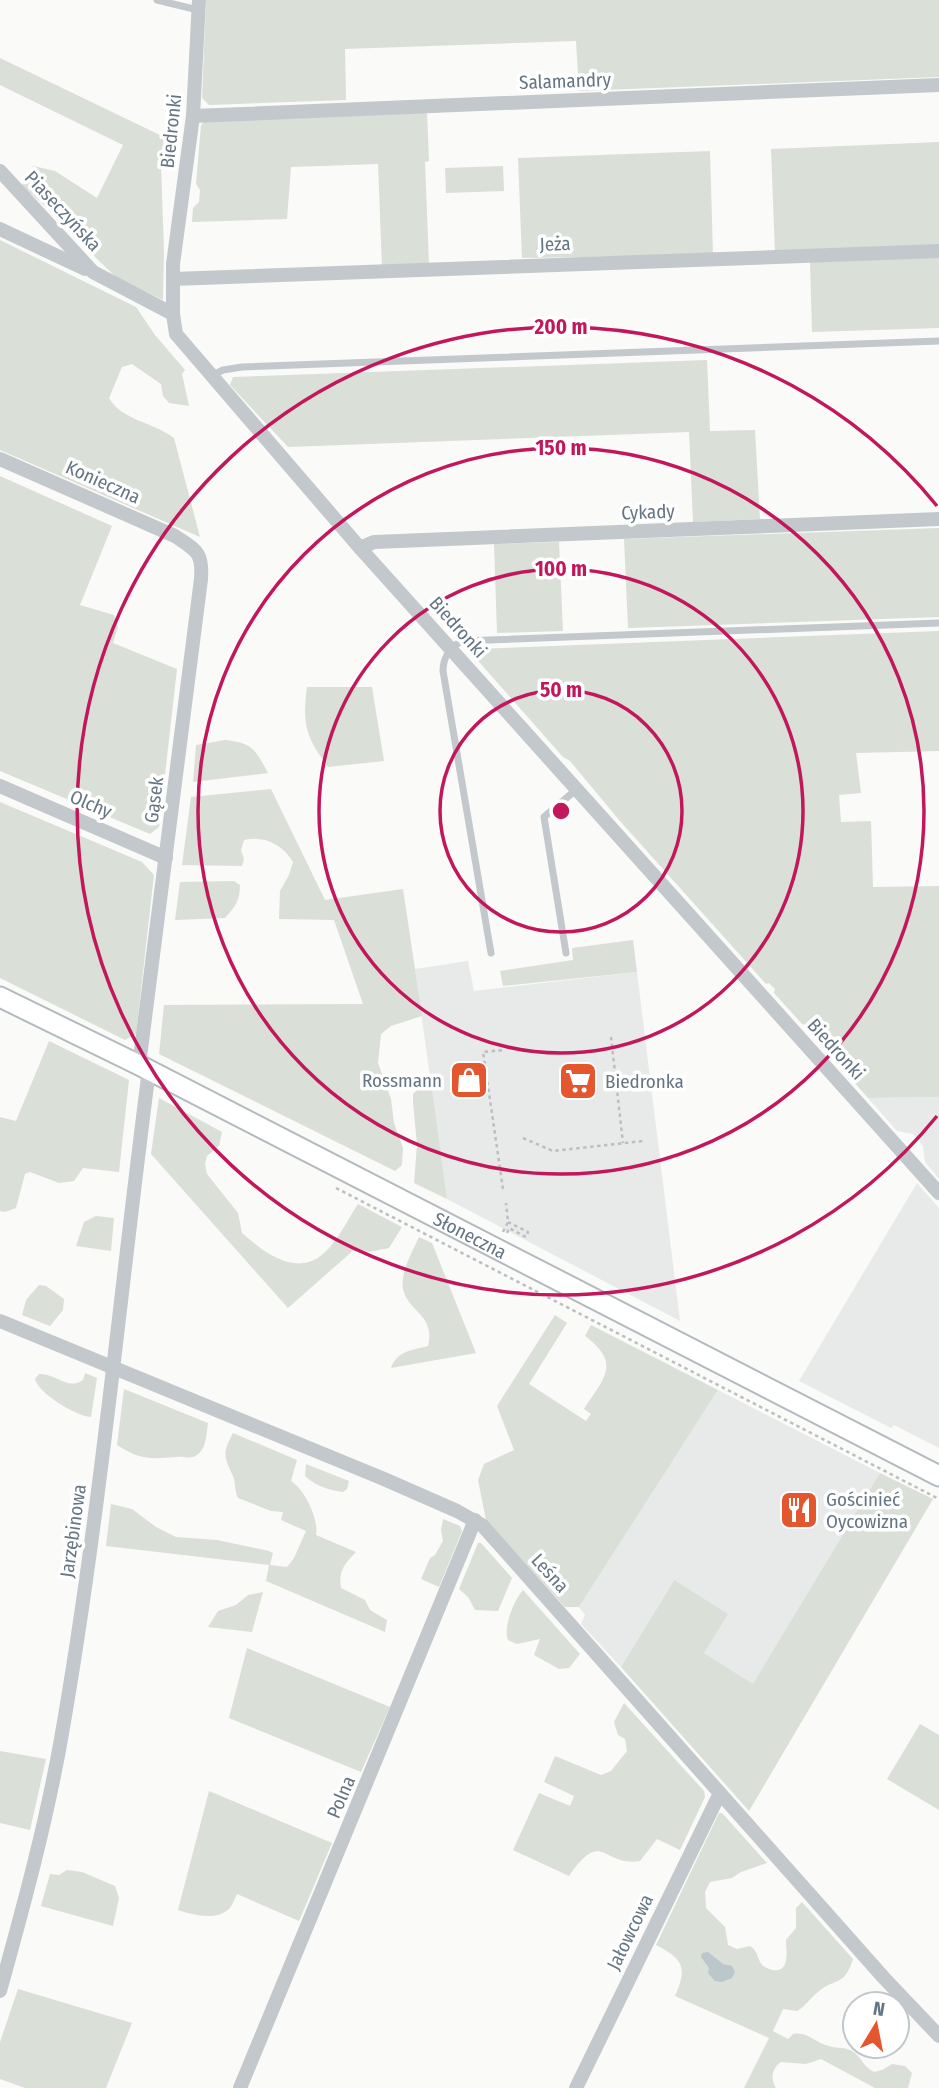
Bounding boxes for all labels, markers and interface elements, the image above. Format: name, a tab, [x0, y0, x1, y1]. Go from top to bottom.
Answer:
street label: Salamandry	[519, 68, 612, 94]
street label: Biedronki	[156, 93, 186, 169]
street label: Piaseczyńska	[20, 166, 106, 256]
street label: Jeża	[539, 232, 571, 256]
text: 200 m	[533, 314, 588, 340]
text: 150 m	[535, 435, 587, 461]
street label: Konieczna	[62, 455, 144, 509]
street label: Cykady	[621, 500, 676, 524]
text: 100 m	[535, 556, 587, 582]
street label: Biedronki	[425, 592, 491, 662]
text: 50 m	[540, 677, 582, 703]
street label: Gąsek	[140, 775, 168, 824]
street label: Olchy	[67, 785, 116, 823]
centre of rings	[549, 799, 573, 823]
street label: Biedronki	[803, 1014, 869, 1084]
shop icon: Rossmann	[448, 1059, 490, 1101]
supermarket icon: Biedronka	[557, 1060, 599, 1102]
place label: Rossmann	[362, 1069, 442, 1092]
place label: Biedronka	[605, 1070, 684, 1093]
street label: Słoneczna	[430, 1207, 511, 1263]
street label: Jarzębinowa	[55, 1483, 91, 1579]
place label: Gościnieć Oycowizna	[826, 1488, 908, 1533]
restaurant icon: Gościnieć Oycowizna	[778, 1489, 820, 1531]
street label: Leśna	[526, 1549, 574, 1597]
street label: Polna	[322, 1772, 360, 1822]
street label: Jałowcowa	[602, 1890, 658, 1974]
north arrow	[841, 1990, 911, 2060]
text: N	[871, 1996, 886, 2021]

